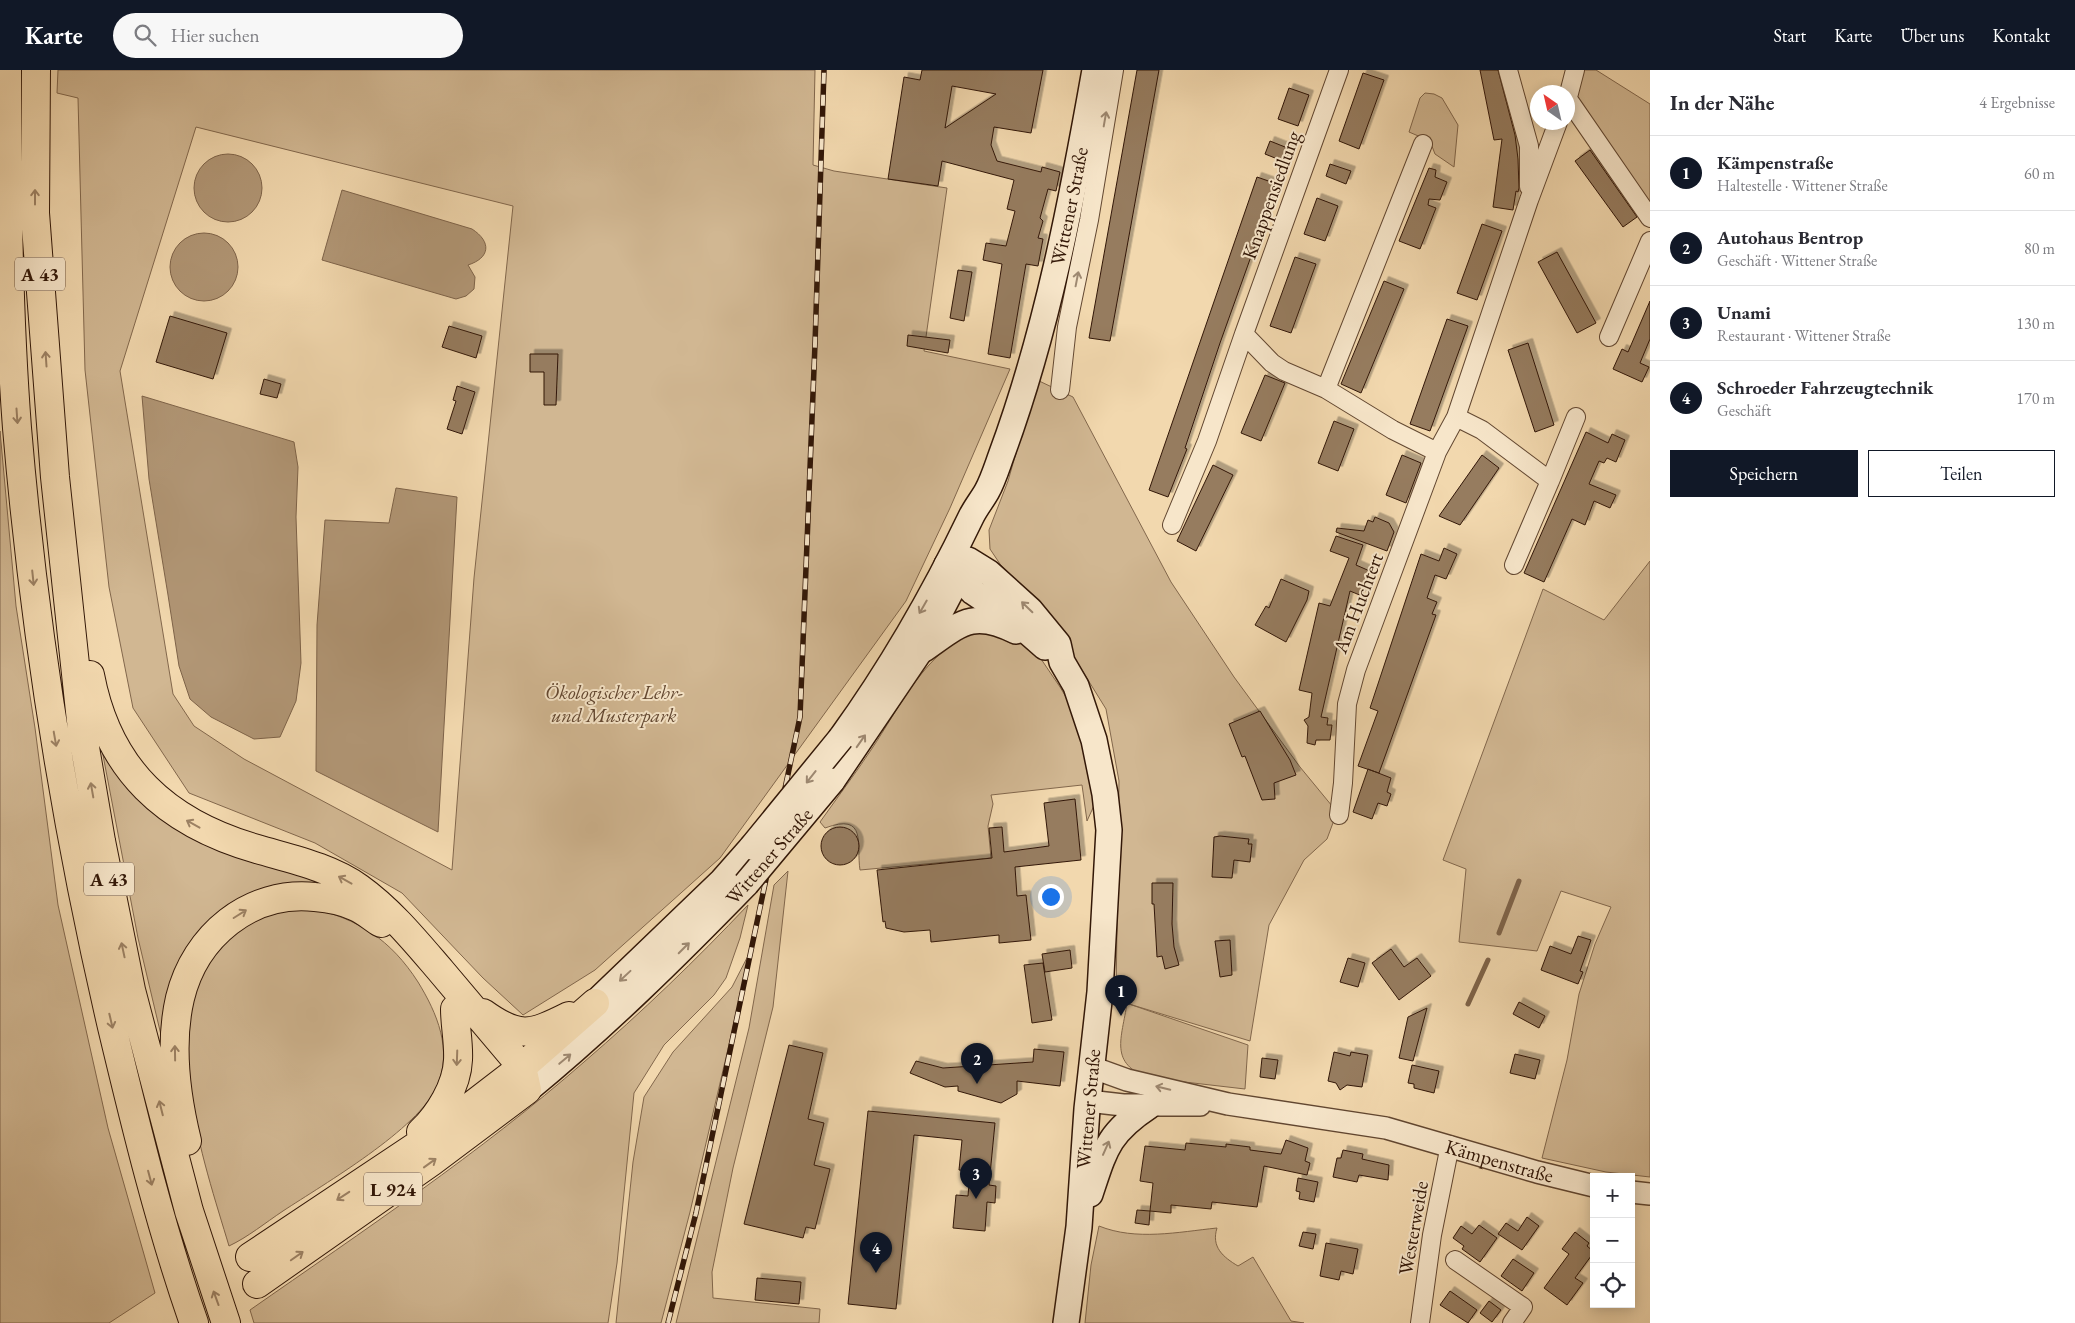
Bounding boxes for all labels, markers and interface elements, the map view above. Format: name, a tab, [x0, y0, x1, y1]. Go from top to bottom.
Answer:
search box	[113, 13, 463, 58]
text: Karte	[25, 20, 83, 51]
icon: search	[131, 21, 159, 49]
text: Hier suchen	[171, 23, 260, 48]
text: Start	[1773, 24, 1806, 47]
text: Karte	[1834, 24, 1872, 47]
text: Über uns	[1900, 24, 1964, 47]
text: Kontakt	[1992, 24, 2050, 47]
north arrow	[1530, 85, 1575, 130]
text: In der Nähe	[1670, 89, 1775, 116]
text: 4 Ergebnisse	[1979, 92, 2055, 113]
one-way arrow	[1101, 112, 1111, 128]
street label: Knappensiedlung	[1236, 127, 1306, 263]
street label: Wittener Straße	[1044, 145, 1094, 268]
text: Kämpenstraße	[1717, 150, 1833, 175]
text: 1	[1682, 163, 1690, 184]
text: 60 m	[2024, 163, 2055, 184]
text: Haltestelle · Wittener Straße	[1717, 175, 1888, 196]
one-way arrow	[30, 189, 40, 205]
text: Autohaus Bentrop	[1717, 225, 1863, 250]
text: 2	[1682, 238, 1690, 259]
text: 80 m	[2024, 238, 2055, 259]
text: Geschäft · Wittener Straße	[1717, 250, 1877, 271]
road number: A 43	[15, 258, 65, 290]
one-way arrow	[1072, 272, 1082, 288]
text: Unami	[1717, 300, 1771, 325]
text: 3	[1682, 313, 1690, 334]
text: 130 m	[2016, 313, 2055, 334]
text: Restaurant · Wittener Straße	[1717, 325, 1891, 346]
one-way arrow	[42, 351, 51, 367]
text: Schroeder Fahrzeugtechnik	[1717, 375, 1933, 400]
text: 4	[1682, 388, 1690, 409]
text: 170 m	[2016, 388, 2055, 409]
text: Geschäft	[1717, 400, 1771, 421]
one-way arrow	[12, 408, 21, 424]
button: Speichern	[1670, 450, 1858, 497]
button: Teilen	[1868, 450, 2055, 497]
street label: Am Huchtert	[1327, 548, 1389, 658]
one-way arrow	[28, 569, 38, 585]
one-way arrow	[918, 600, 928, 614]
one-way arrow	[1021, 601, 1033, 613]
park label: Ökologischer Lehr- und Musterpark	[545, 679, 683, 728]
one-way arrow	[51, 730, 61, 746]
one-way arrow	[856, 734, 866, 748]
one-way arrow	[806, 770, 817, 783]
one-way arrow	[87, 783, 97, 799]
street label: Wittener Straße	[720, 802, 818, 910]
one-way arrow	[187, 818, 201, 828]
road number: A 43	[84, 862, 134, 896]
one-way arrow	[338, 875, 353, 885]
your location	[1038, 884, 1064, 910]
one-way arrow	[233, 908, 247, 919]
one-way arrow	[118, 942, 127, 958]
one-way arrow	[678, 942, 690, 954]
one-way arrow	[618, 970, 631, 982]
pin: 1	[1105, 975, 1137, 1016]
one-way arrow	[107, 1012, 116, 1028]
pin: 2	[961, 1043, 993, 1084]
one-way arrow	[170, 1046, 180, 1062]
street label: Wittener Straße	[1070, 1048, 1106, 1170]
one-way arrow	[453, 1050, 462, 1066]
one-way arrow	[558, 1054, 571, 1065]
one-way arrow	[1156, 1083, 1172, 1092]
one-way arrow	[156, 1100, 165, 1116]
street label: Kämpenstraße	[1442, 1133, 1556, 1189]
one-way arrow	[1102, 1141, 1112, 1156]
one-way arrow	[423, 1158, 437, 1168]
pin: 3	[960, 1158, 992, 1199]
one-way arrow	[146, 1170, 155, 1186]
road number: L 924	[364, 1172, 422, 1206]
map controls	[1590, 1173, 1635, 1308]
button: +	[1590, 1173, 1635, 1218]
street label: Westerweide	[1392, 1179, 1434, 1277]
one-way arrow	[336, 1191, 350, 1201]
button: −	[1590, 1218, 1635, 1263]
pin: 4	[860, 1232, 892, 1273]
one-way arrow	[290, 1251, 304, 1261]
button: locate	[1590, 1263, 1635, 1308]
one-way arrow	[211, 1291, 220, 1306]

